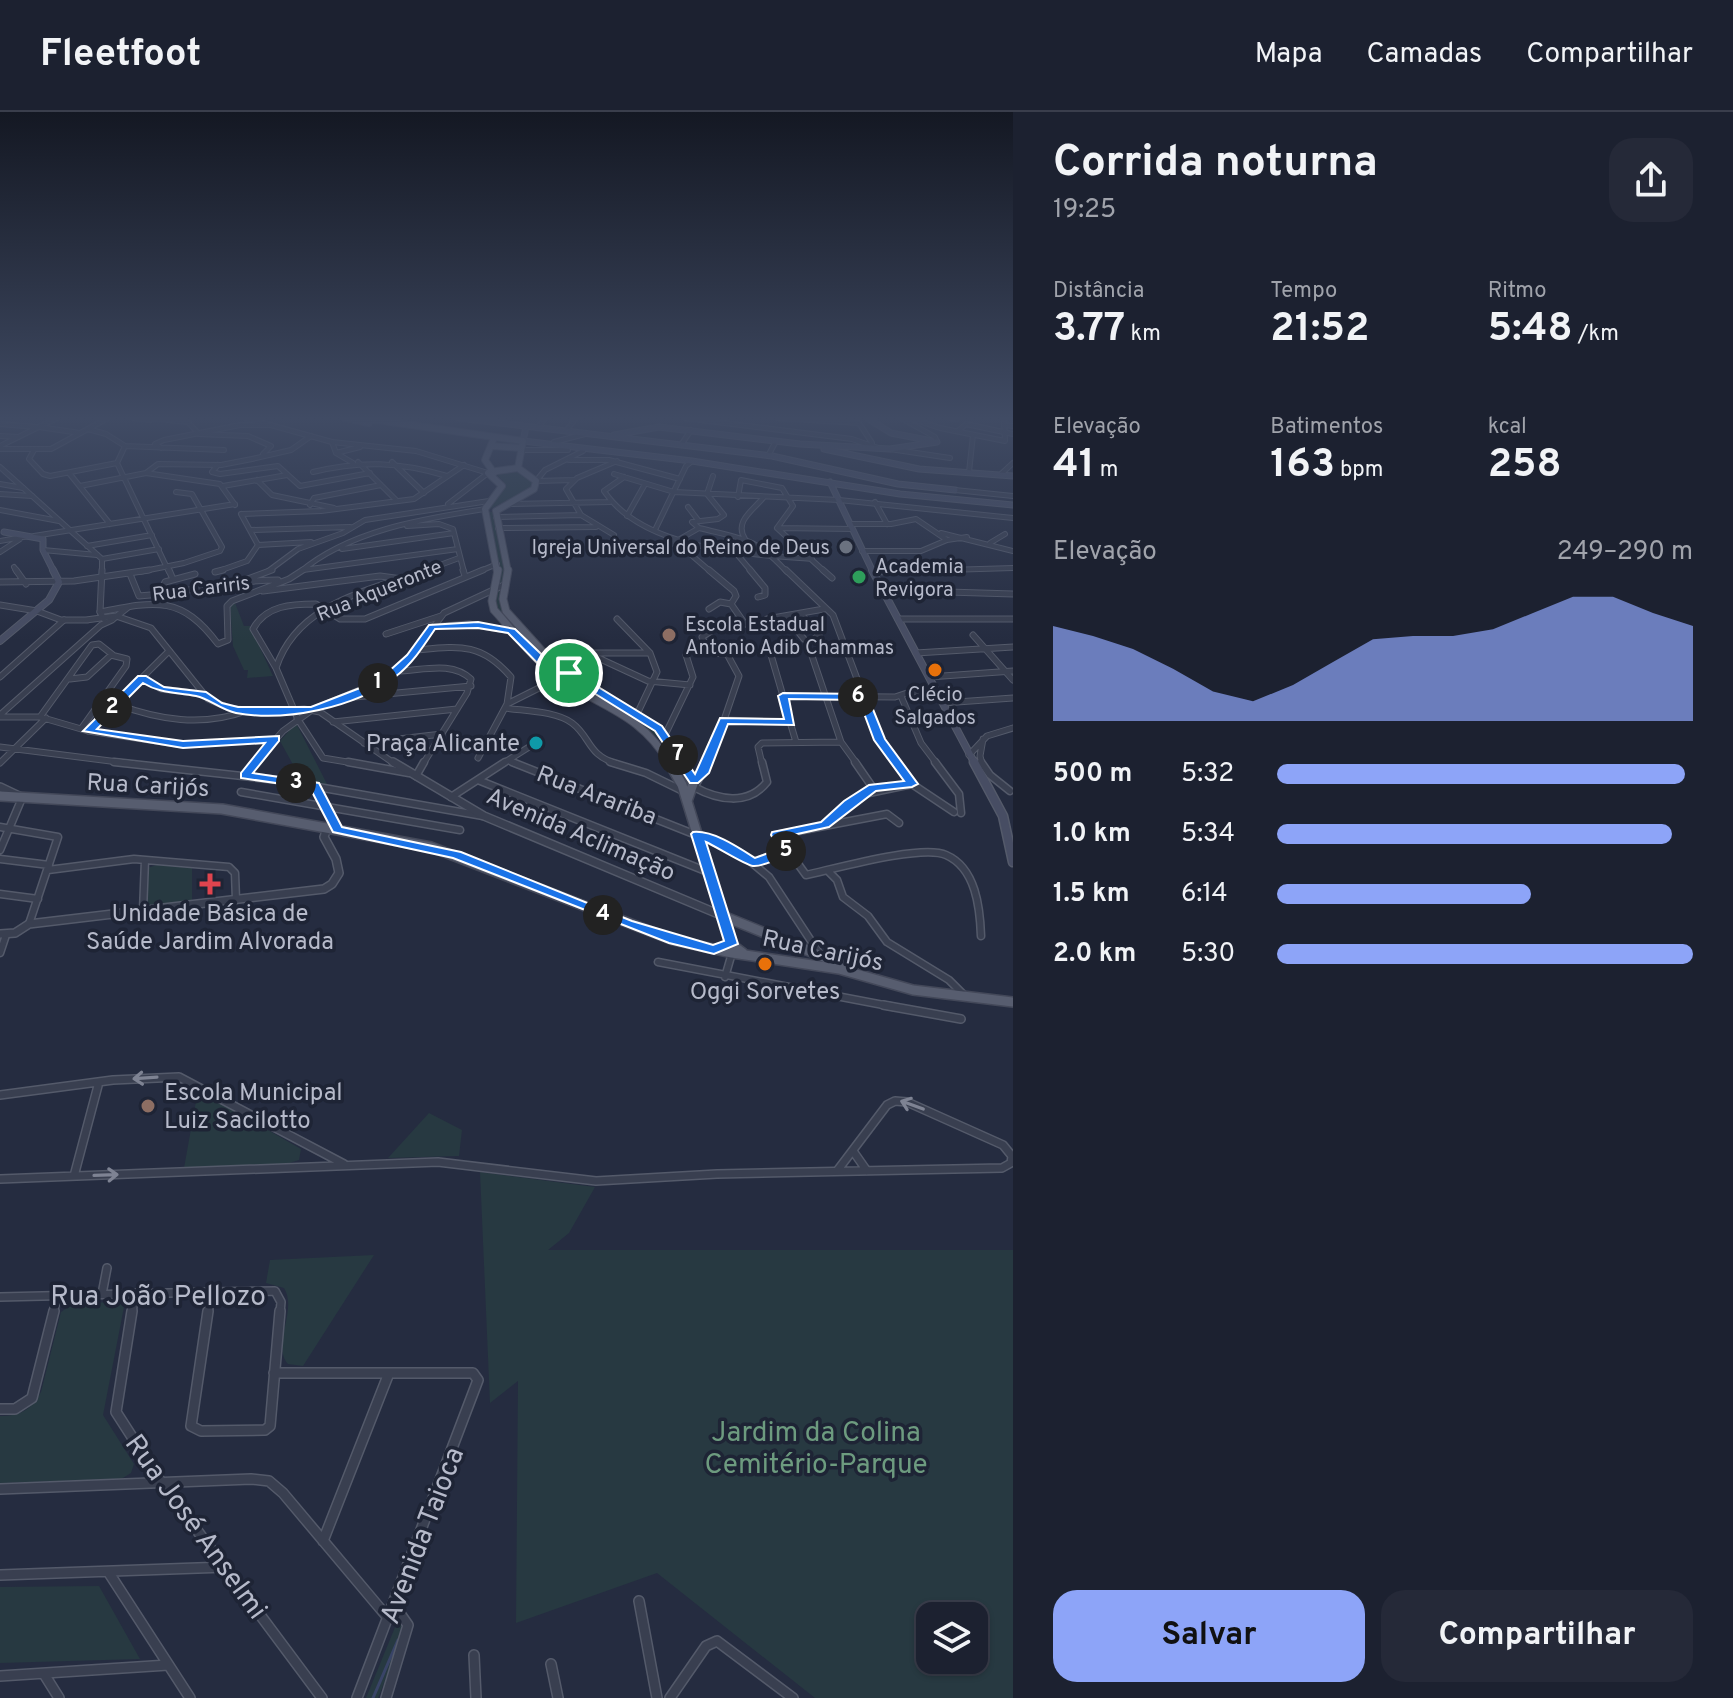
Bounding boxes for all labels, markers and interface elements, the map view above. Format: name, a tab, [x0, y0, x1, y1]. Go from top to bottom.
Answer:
text: Fleetfoot	[40, 31, 201, 80]
text: Mapa	[1255, 37, 1322, 73]
text: Camadas	[1366, 37, 1482, 73]
text: Compartilhar	[1526, 37, 1693, 73]
text: Corrida noturna	[1053, 136, 1378, 192]
button: share	[1609, 138, 1693, 222]
text: 19:25	[1053, 194, 1116, 227]
text: Distância	[1053, 278, 1144, 305]
text: Tempo	[1270, 278, 1337, 305]
text: Ritmo	[1488, 278, 1547, 305]
text: 3.77	[1053, 305, 1125, 355]
text: 21:52	[1270, 305, 1369, 355]
text: 5:48	[1488, 305, 1573, 355]
text: km	[1125, 321, 1161, 348]
text: /km	[1573, 321, 1619, 348]
text: Elevação	[1053, 414, 1141, 441]
text: Batimentos	[1270, 414, 1383, 441]
text: kcal	[1488, 414, 1527, 441]
text: 41	[1053, 441, 1095, 491]
text: 163	[1270, 441, 1335, 491]
text: 258	[1488, 441, 1562, 491]
text: m	[1095, 457, 1119, 484]
text: bpm	[1335, 457, 1383, 484]
place label: Igreja Universal do Reino de Deus	[531, 536, 830, 562]
text: Elevação	[1053, 536, 1157, 569]
text: 249–290 m	[1557, 536, 1693, 569]
marker: Igreja Universal do Reino de Deus	[837, 538, 855, 556]
street label: Rua Aqueronte	[313, 555, 446, 629]
place label: Academia Revigora	[875, 555, 964, 604]
marker: Academia Revigora	[850, 568, 868, 586]
street label: Rua Cariris	[151, 571, 252, 609]
place label: Escola Estadual Antonio Adib Chammas	[685, 613, 894, 662]
marker: Escola Estadual Antonio Adib Chammas	[660, 626, 678, 644]
pin	[535, 639, 603, 707]
icon: arrive	[547, 651, 591, 695]
marker: Clécio Salgados	[926, 661, 944, 679]
pin: 1	[358, 663, 398, 703]
text: 1	[374, 669, 382, 696]
pin: 6	[838, 677, 878, 717]
text: 6	[851, 683, 865, 710]
place label: Clécio Salgados	[894, 683, 976, 732]
pin: 2	[92, 688, 132, 728]
text: 2	[105, 694, 119, 721]
place label: Praça Alicante	[366, 730, 520, 760]
marker: Praça Alicante	[527, 734, 545, 752]
pin: 7	[658, 735, 698, 775]
text: 7	[672, 741, 684, 768]
text: 500 m	[1053, 758, 1132, 791]
text: 5:32	[1181, 758, 1234, 791]
street label: Rua Arariba	[532, 760, 661, 834]
pin: 3	[276, 763, 316, 803]
street label: Rua Carijós	[86, 769, 210, 805]
text: 3	[289, 769, 303, 796]
street label: Avenida Aclimação	[481, 782, 679, 889]
text: 1.0 km	[1053, 818, 1131, 851]
text: 5:34	[1181, 818, 1235, 851]
pin: 5	[766, 831, 806, 871]
text: 5	[779, 837, 793, 864]
marker: Unidade Básica de Saúde Jardim Alvorada	[199, 873, 221, 895]
text: 1.5 km	[1053, 878, 1130, 911]
text: 6:14	[1181, 878, 1228, 911]
pin: 4	[583, 895, 623, 935]
place label: Unidade Básica de Saúde Jardim Alvorada	[86, 900, 334, 958]
text: 4	[596, 901, 610, 928]
street label: Rua Carijós	[759, 925, 886, 979]
text: 2.0 km	[1053, 938, 1136, 971]
text: 5:30	[1181, 938, 1235, 971]
marker: Oggi Sorvetes	[756, 955, 774, 973]
place label: Oggi Sorvetes	[690, 978, 840, 1008]
one-way arrow	[132, 1071, 159, 1086]
place label: Escola Municipal Luiz Sacilotto	[164, 1079, 343, 1137]
marker: Escola Municipal Luiz Sacilotto	[139, 1097, 157, 1115]
one-way arrow	[900, 1097, 925, 1112]
one-way arrow	[92, 1167, 119, 1183]
street label: Rua João Pellozo	[50, 1280, 266, 1316]
park label: Jardim da Colina Cemitério-Parque	[704, 1416, 928, 1484]
street label: Rua José Anselmi	[115, 1428, 274, 1627]
street label: Avenida Taioca	[374, 1442, 474, 1630]
button: Salvar	[1053, 1590, 1365, 1682]
button: Compartilhar	[1381, 1590, 1693, 1682]
map controls	[916, 1602, 988, 1674]
button: layers	[916, 1602, 988, 1674]

